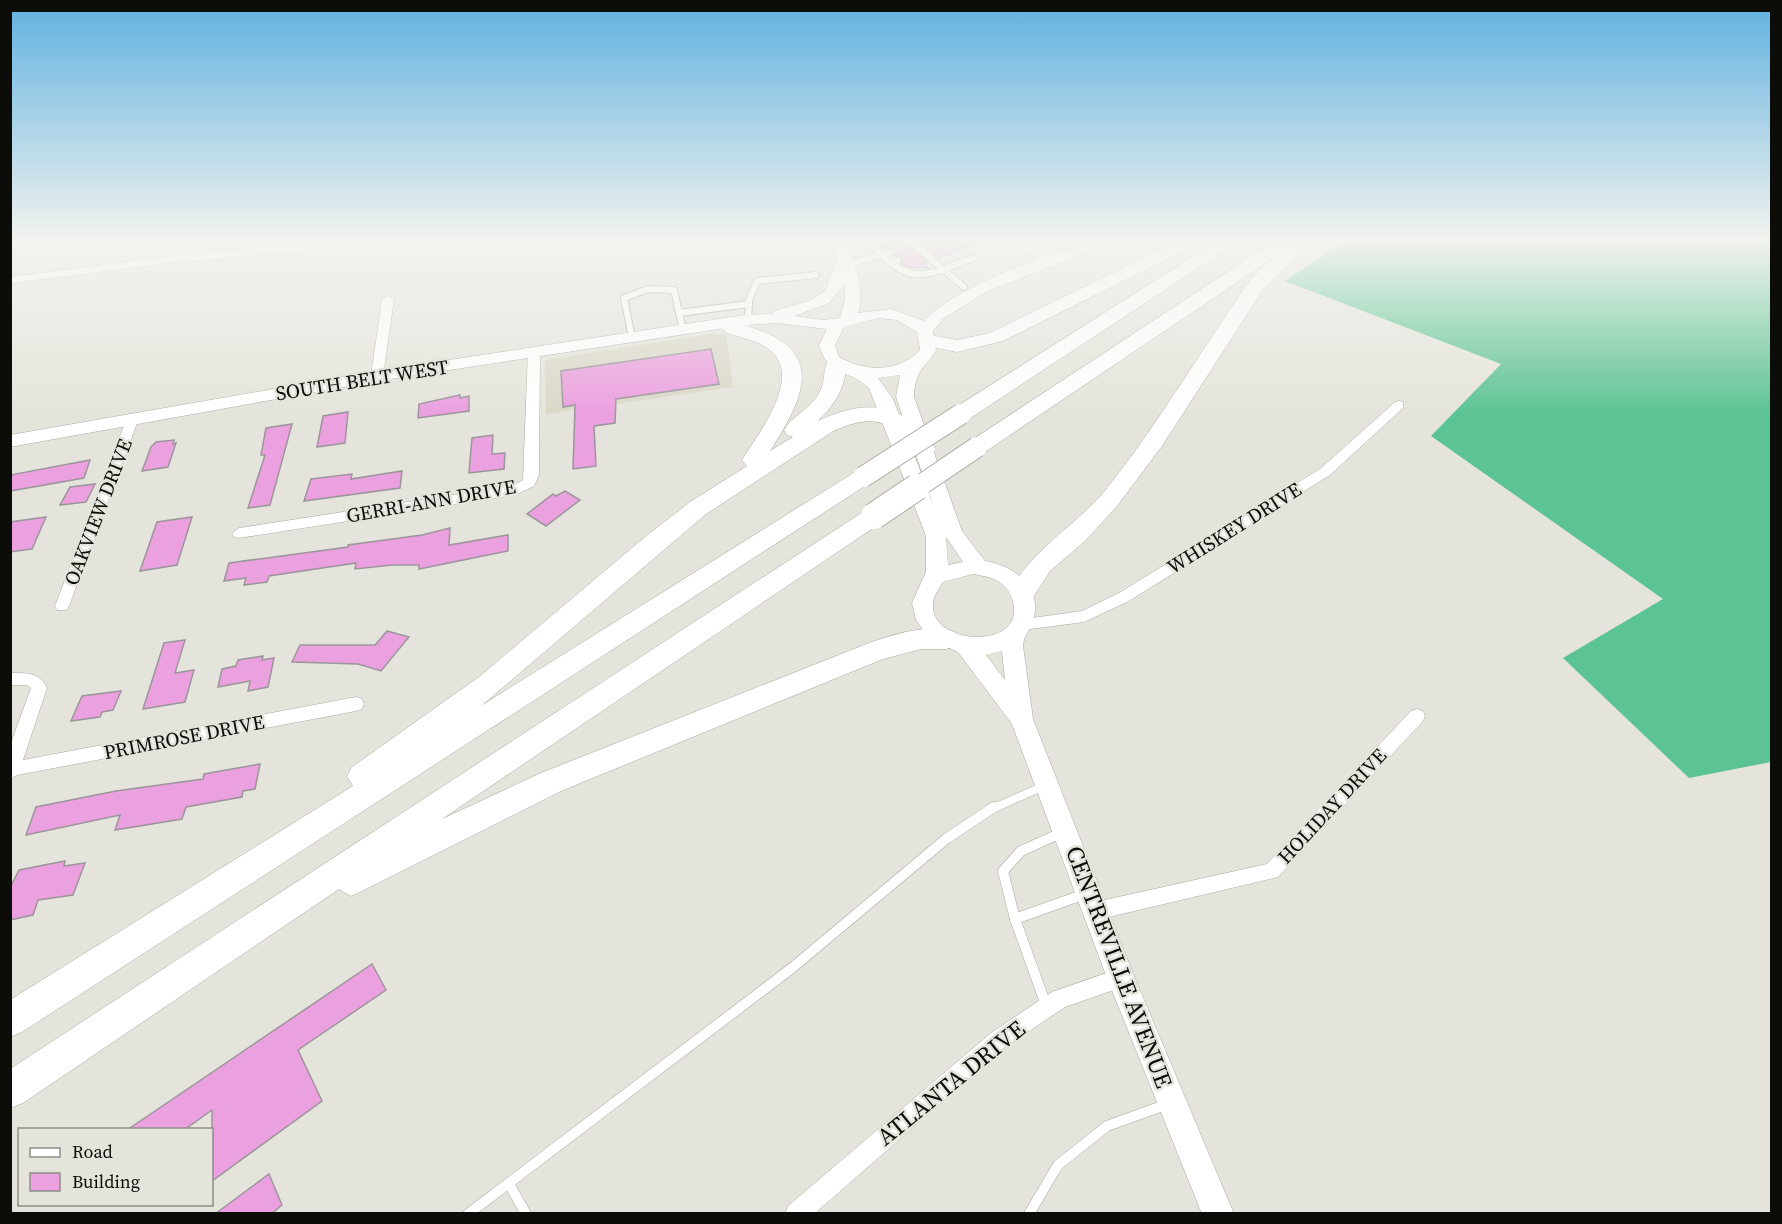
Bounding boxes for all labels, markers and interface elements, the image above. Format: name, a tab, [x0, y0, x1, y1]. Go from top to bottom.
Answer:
street label: SOUTH BELT WEST	[274, 353, 450, 407]
street label: OAKVIEW DRIVE	[57, 435, 139, 589]
street label: GERRI-ANN DRIVE	[344, 472, 518, 530]
street label: WHISKEY DRIVE	[1161, 475, 1307, 581]
street label: PRIMROSE DRIVE	[101, 708, 267, 766]
street label: HOLIDAY DRIVE	[1271, 742, 1393, 870]
street label: CENTREVILLE AVENUE	[1058, 841, 1181, 1093]
street label: ATLANTA DRIVE	[869, 1012, 1032, 1153]
legend	[18, 1128, 213, 1206]
text: Road	[72, 1139, 113, 1164]
text: Building	[72, 1169, 140, 1194]

